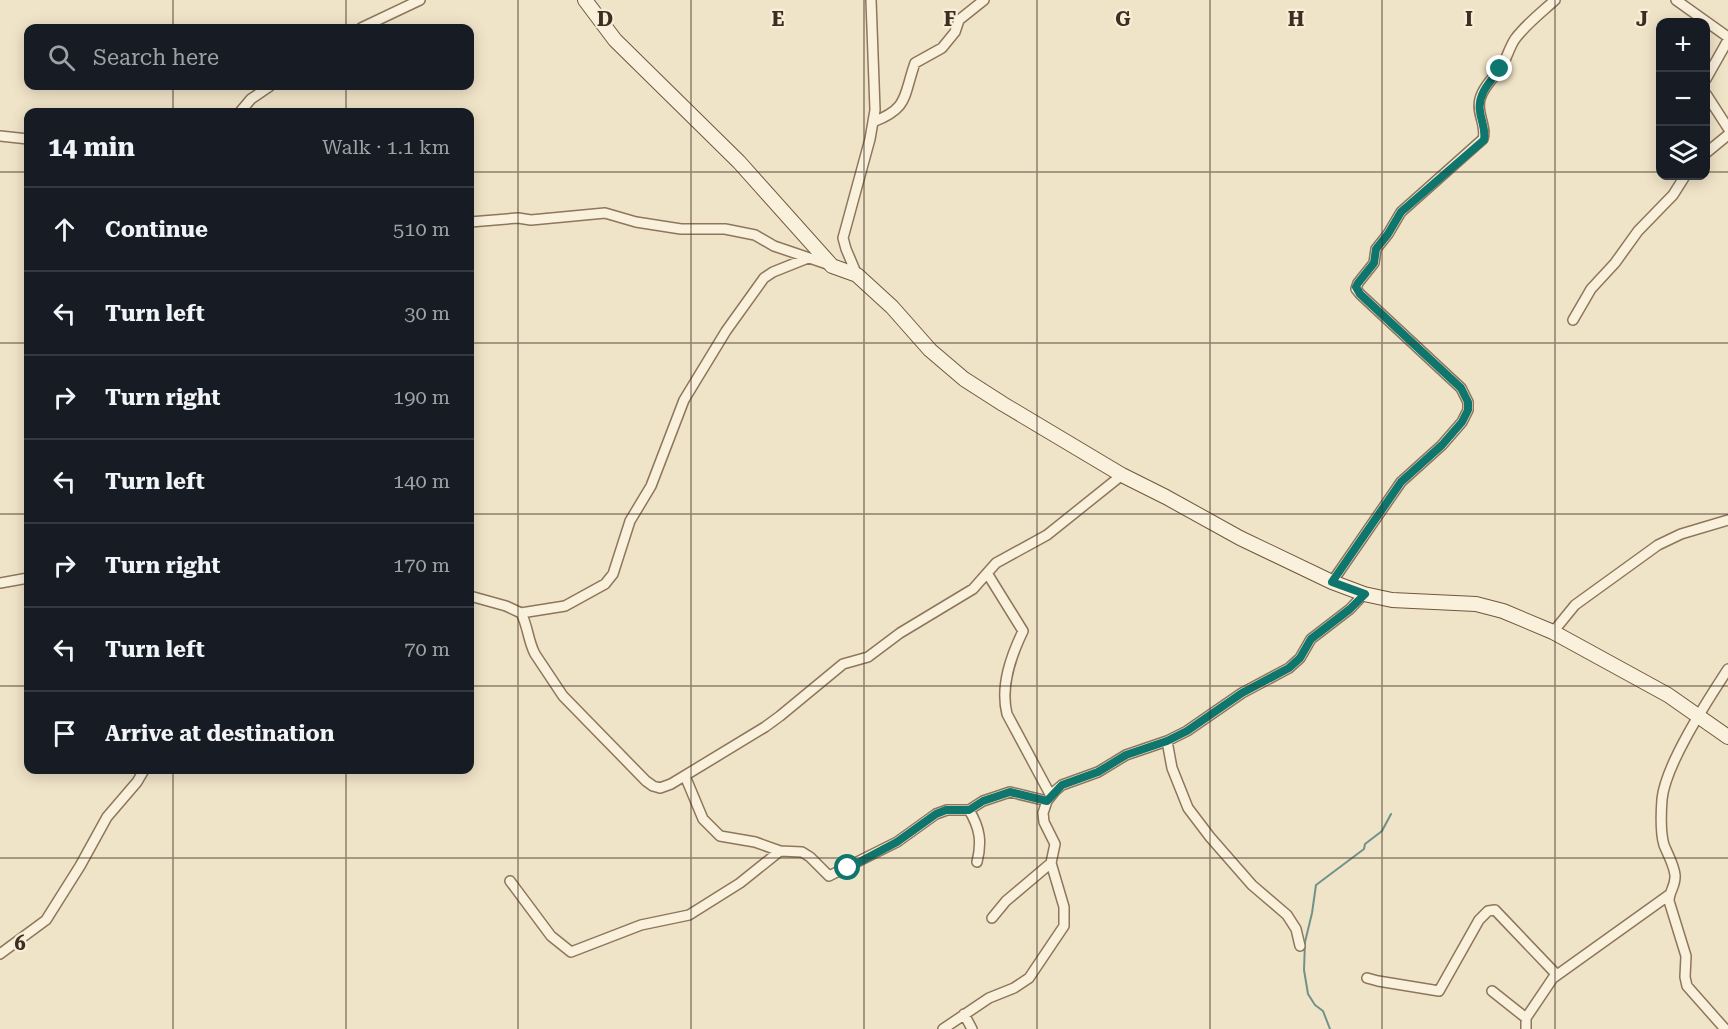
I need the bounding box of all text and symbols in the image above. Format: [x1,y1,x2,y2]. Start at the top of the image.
text: D [597,7,613,31]
text: E [772,7,785,31]
text: F [944,7,956,31]
text: G [1115,7,1131,31]
text: H [1288,7,1304,31]
text: I [1465,7,1473,31]
text: J [1636,7,1648,31]
map controls [1656,18,1710,180]
button: + [1656,18,1710,72]
search box [24,24,474,90]
icon: search [45,41,78,74]
text: Search here [93,45,219,70]
route end [1486,55,1512,81]
button: − [1656,72,1710,126]
button: layers [1656,126,1710,180]
text: 14 min [48,132,135,162]
text: Walk · 1.1 km [322,135,450,159]
icon: ahead [48,213,81,246]
text: Continue [105,217,208,242]
text: 510 m [393,217,450,241]
icon: left [48,297,81,330]
text: Turn left [105,301,205,326]
text: 30 m [404,301,450,325]
icon: right [48,381,81,414]
text: Turn right [105,385,220,410]
text: 190 m [393,385,450,409]
icon: left [48,465,81,498]
text: Turn left [105,469,205,494]
text: 140 m [393,469,450,493]
icon: right [48,549,81,582]
text: Turn right [105,553,220,578]
text: 170 m [393,553,450,577]
icon: left [48,633,81,666]
text: Turn left [105,637,205,662]
text: 70 m [404,637,450,661]
icon: arrive [48,717,81,750]
text: Arrive at destination [105,721,334,746]
route start [834,854,860,880]
text: 6 [14,931,26,955]

